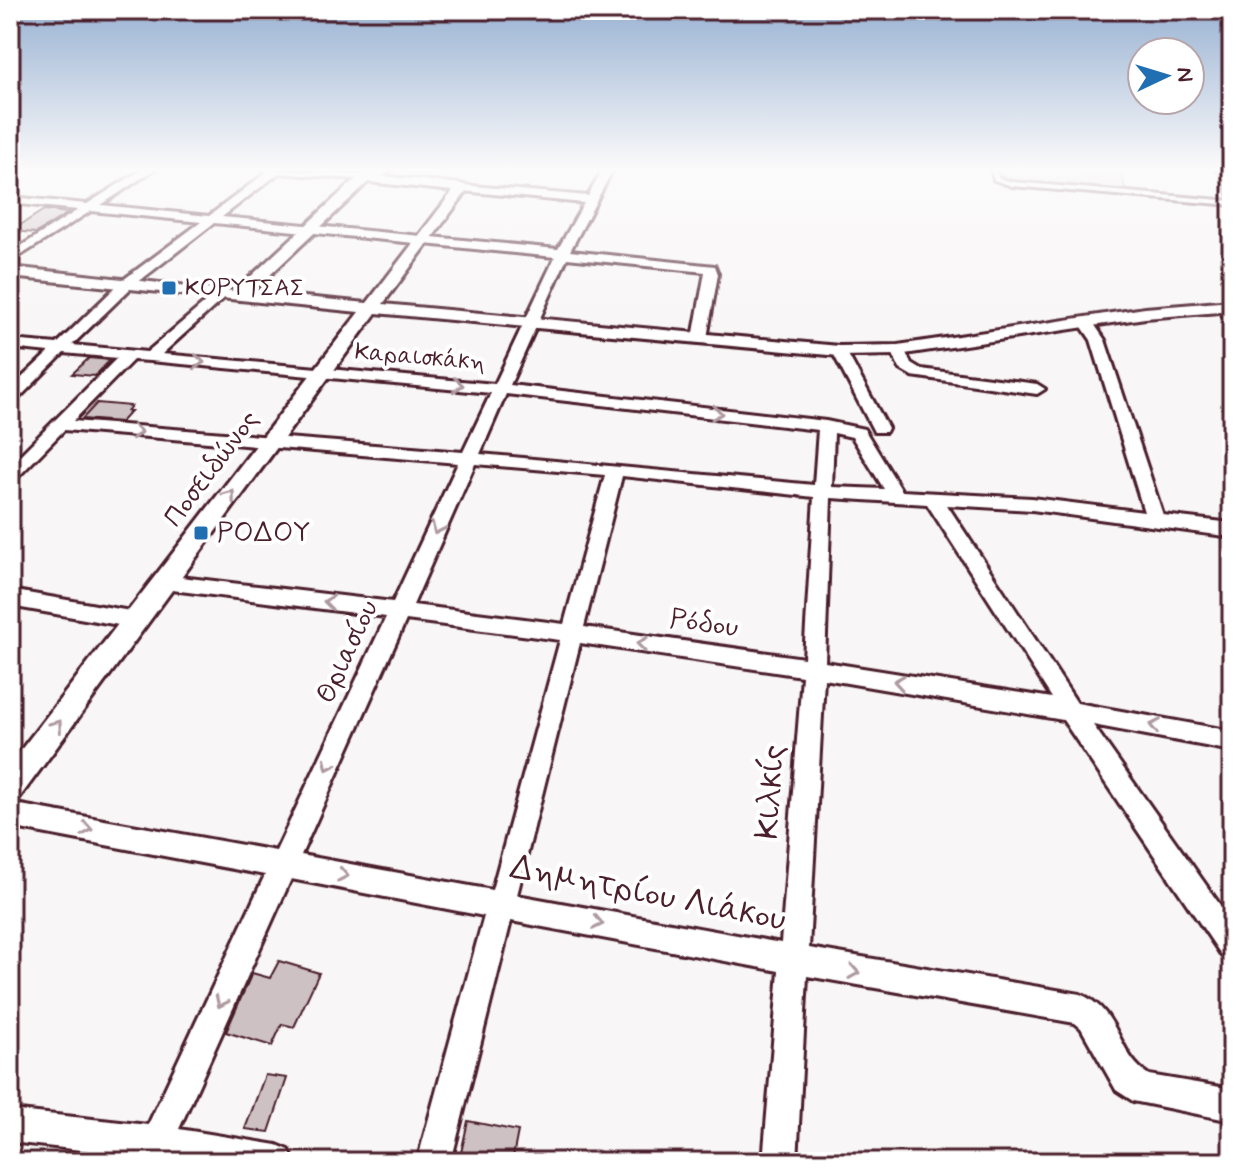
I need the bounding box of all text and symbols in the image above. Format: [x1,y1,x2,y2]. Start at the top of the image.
north arrow [1126,36,1206,116]
text: N [1169,66,1198,83]
place label: ΚΟΡΥΤΣΑΣ [185,273,304,304]
marker: ΚΟΡΥΤΣΑΣ [160,279,178,297]
street label: Καραισκάκη [353,337,487,379]
one-way arrow [193,353,206,370]
one-way arrow [452,377,465,394]
street label: Ποσειδώνος [156,403,268,535]
one-way arrow [711,404,724,421]
one-way arrow [131,423,144,440]
one-way arrow [221,489,235,504]
place label: ΡΟΔΟΥ [217,515,311,552]
one-way arrow [431,521,447,535]
marker: ΡΟΔΟΥ [192,524,210,542]
one-way arrow [322,593,335,610]
street label: Θριασίου [308,594,388,710]
street label: Ρόδου [667,601,741,647]
one-way arrow [635,636,649,653]
one-way arrow [893,674,906,691]
one-way arrow [47,719,62,734]
one-way arrow [1149,719,1162,736]
street label: Κιλκίς [745,743,797,841]
one-way arrow [323,757,339,772]
one-way arrow [80,820,94,837]
street label: Δημητρίου Λιάκου [506,845,790,943]
one-way arrow [336,865,349,882]
one-way arrow [591,914,605,931]
one-way arrow [847,962,860,979]
one-way arrow [215,994,231,1008]

